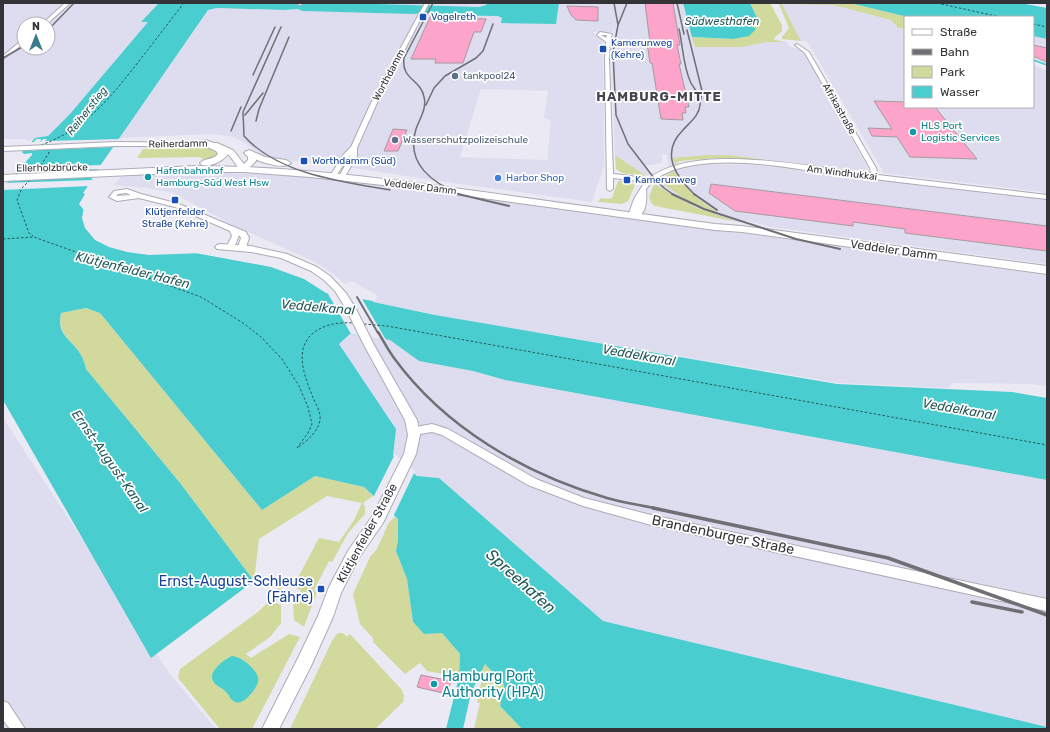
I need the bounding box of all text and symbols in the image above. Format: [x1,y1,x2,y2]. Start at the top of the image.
place label: Vogelreth [431,11,476,23]
marker: Vogelreth [418,12,428,22]
water label: Südwesthafen [685,15,760,28]
north arrow [16,16,56,56]
legend [904,16,1034,108]
text: N [32,20,40,33]
text: Straße [940,25,977,39]
place label: Kamerunweg (Kehre) [611,37,672,61]
marker: Kamerunweg (Kehre) [598,44,608,54]
text: Bahn [940,45,969,59]
street label: Worthdamm [370,47,408,103]
text: Park [940,65,966,79]
place label: tankpool24 [463,70,516,82]
marker: tankpool24 [450,71,460,81]
street label: Afrikastraße [820,81,859,137]
water label: Reiherstieg [64,84,110,138]
text: Wasser [940,85,980,99]
district label: HAMBURG-MITTE [596,89,722,104]
place label: HLS Port Logistic Services [921,120,1000,144]
marker: HLS Port Logistic Services [908,127,918,137]
place label: Wasserschutzpolizeischule [403,134,528,146]
marker: Wasserschutzpolizeischule [390,135,400,145]
street label: Reiherdamm [148,137,208,151]
place label: Worthdamm (Süd) [312,155,396,167]
marker: Worthdamm (Süd) [299,156,309,166]
street label: Ellerholzbrücke [16,161,88,175]
street label: Am Windhukkai [806,163,878,183]
place label: Hafenbahnhof Hamburg-Süd West Hsw [156,165,269,189]
marker: Hafenbahnhof Hamburg-Süd West Hsw [143,172,153,182]
place label: Harbor Shop [506,172,564,184]
marker: Harbor Shop [493,173,503,183]
place label: Kamerunweg [635,174,696,186]
marker: Kamerunweg [622,175,632,185]
street label: Veddeler Damm [383,177,457,197]
marker: Klütjenfelder Straße (Kehre) [170,195,180,205]
place label: Klütjenfelder Straße (Kehre) [142,206,208,230]
street label: Veddeler Damm [849,237,939,263]
water label: Klütjenfelder Hafen [74,249,192,291]
water label: Veddelkanal [280,296,356,318]
water label: Veddelkanal [601,341,678,369]
water label: Veddelkanal [921,395,998,423]
water label: Ernst-August-Kanal [68,407,152,516]
street label: Klütjenfelder Straße [334,481,400,585]
street label: Brandenburger Straße [650,512,796,558]
water label: Spreehafen [482,545,560,617]
place label: Ernst-August-Schleuse (Fähre) [159,573,313,606]
marker: Ernst-August-Schleuse (Fähre) [316,584,326,594]
place label: Hamburg Port Authority (HPA) [442,668,544,701]
marker: Hamburg Port Authority (HPA) [429,679,439,689]

